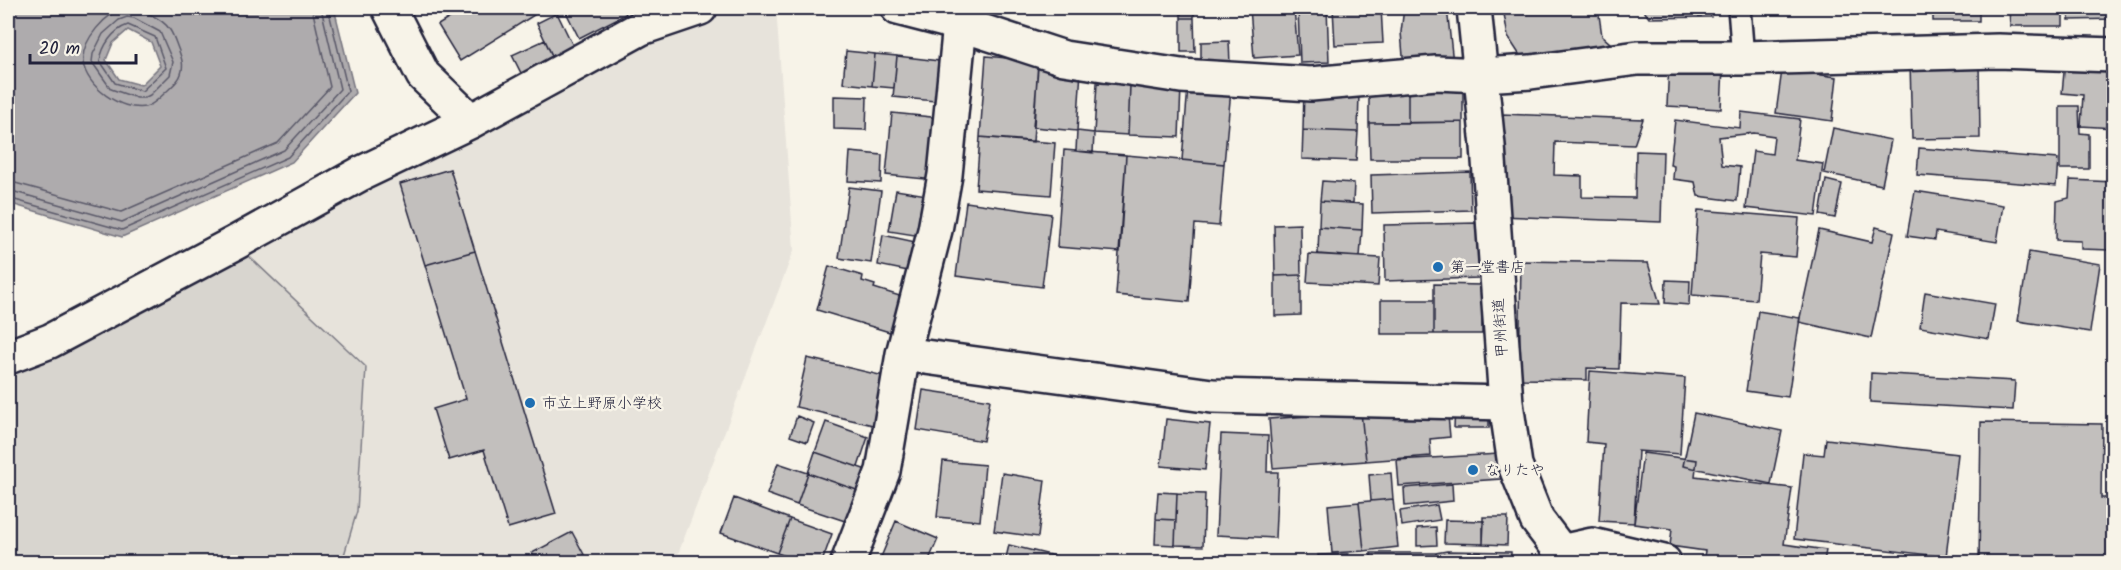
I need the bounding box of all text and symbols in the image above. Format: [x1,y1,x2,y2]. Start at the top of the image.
scale bar [30,27,136,65]
text: 20 m [39,35,80,64]
place label: 第一堂書店 [1450,256,1525,280]
marker: 第一堂書店 [1431,260,1445,274]
street label: 甲州街道 [1487,297,1515,359]
place label: 市立上野原小学校 [542,392,662,416]
marker: 市立上野原小学校 [523,396,537,410]
place label: なりたや [1485,459,1545,483]
marker: なりたや [1466,463,1480,477]

